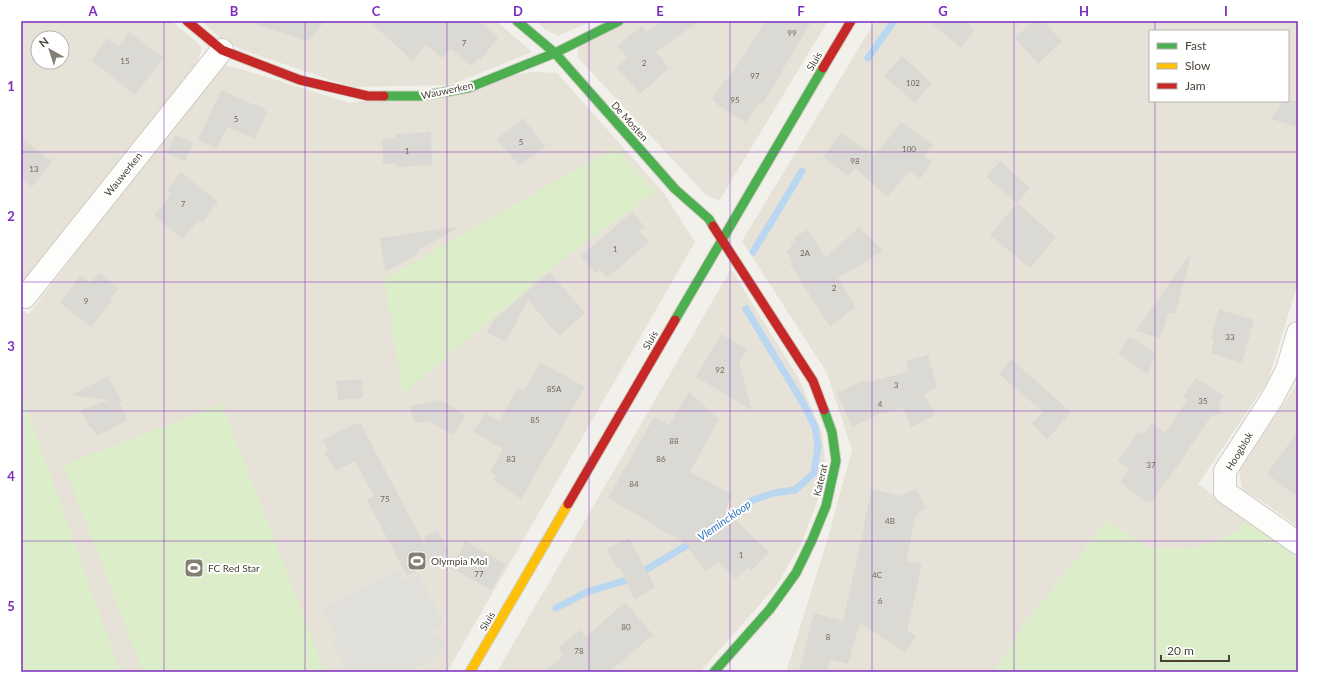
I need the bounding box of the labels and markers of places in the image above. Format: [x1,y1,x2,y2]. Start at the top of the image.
sports icon: Olympia Mol [406,550,428,572]
place label: Olympia Mol [431,555,487,567]
sports icon: FC Red Star [183,557,205,579]
place label: FC Red Star [208,562,260,574]

